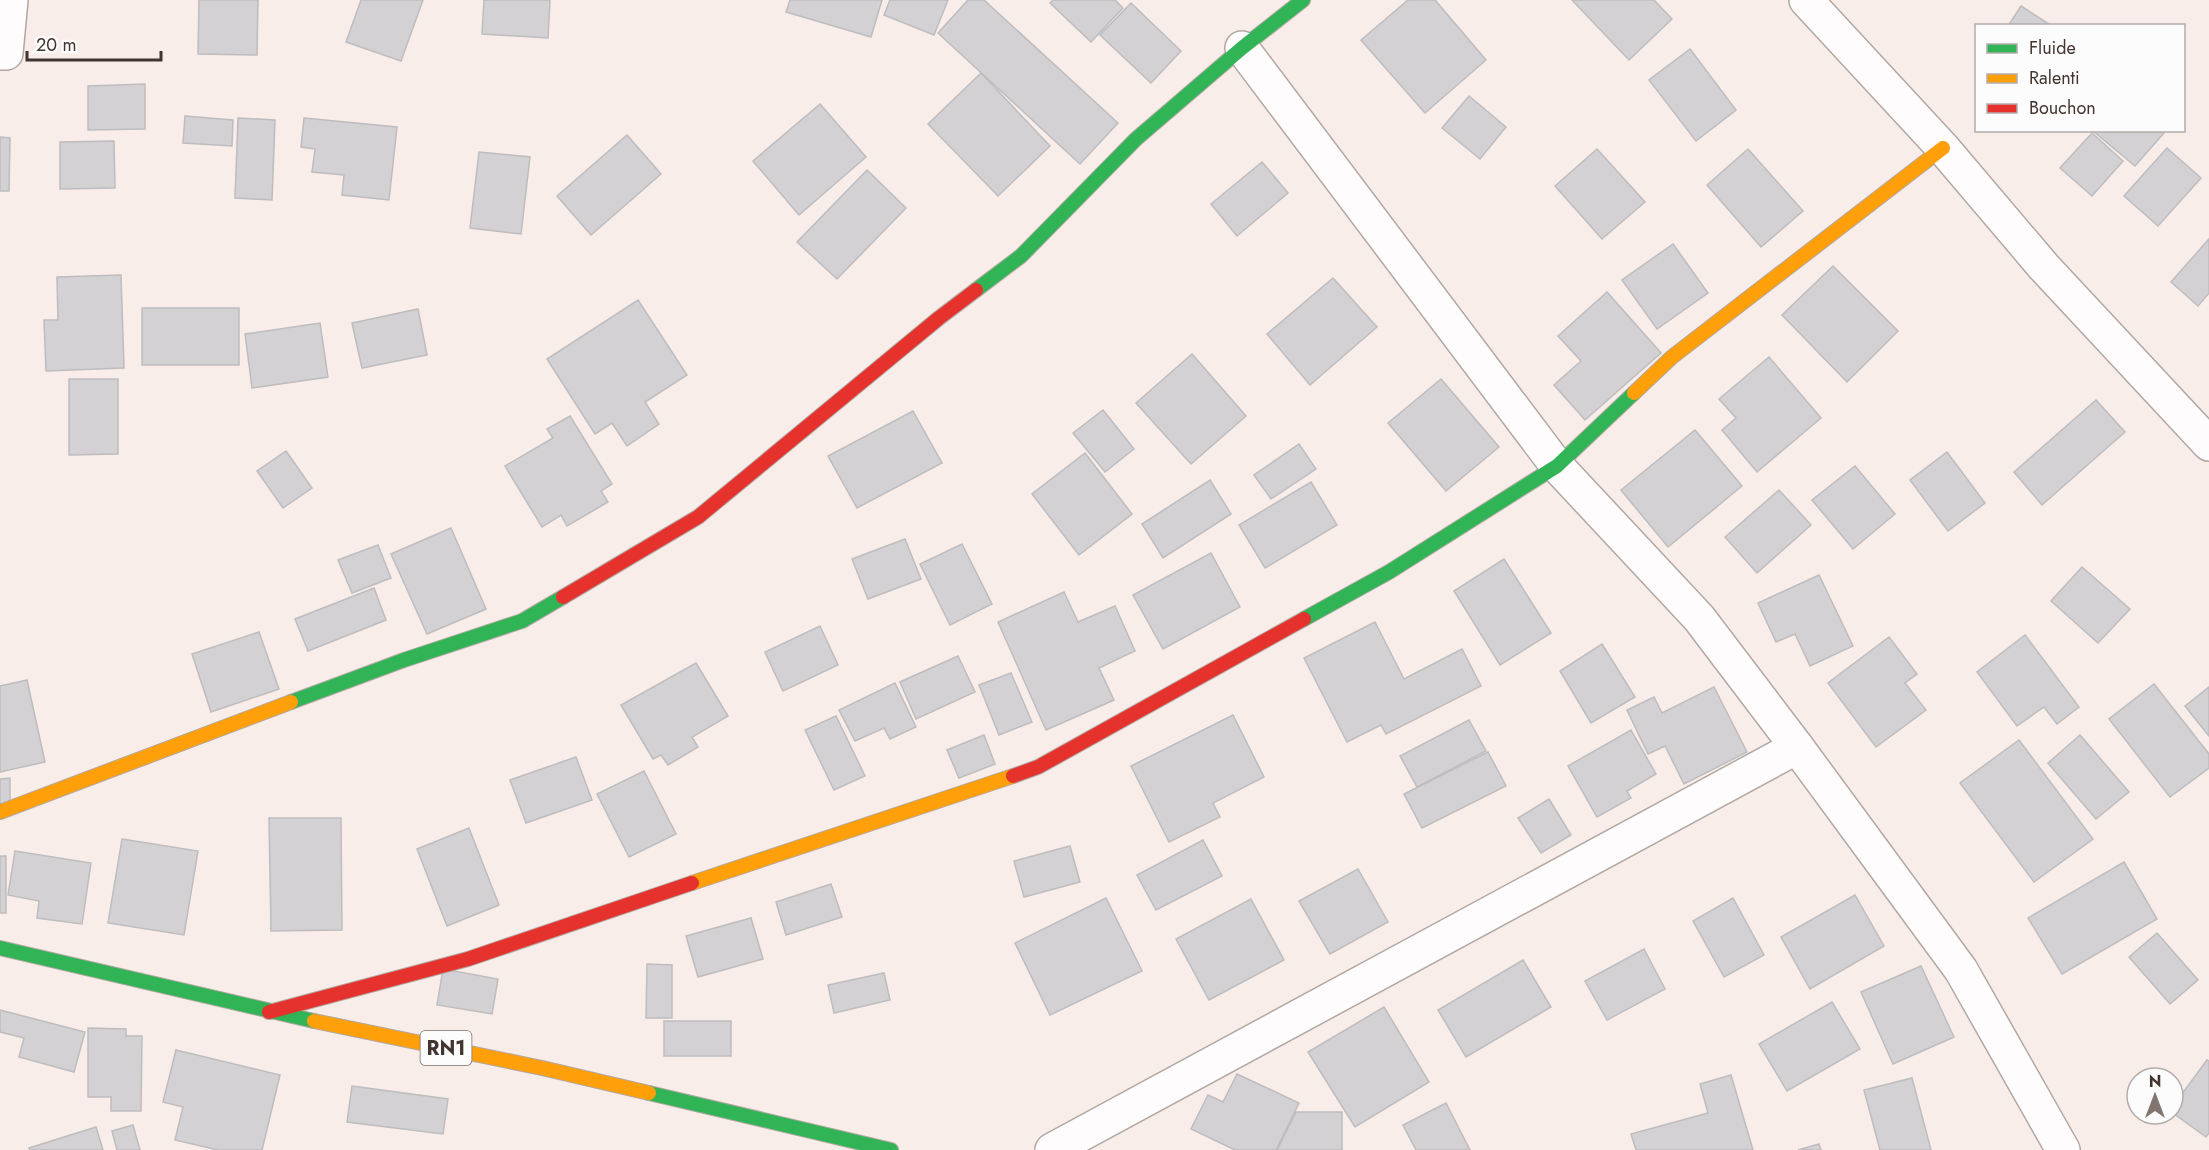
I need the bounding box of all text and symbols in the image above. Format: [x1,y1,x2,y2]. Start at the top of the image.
scale bar [27,24,160,62]
legend [1975,24,2185,132]
text: 20 m [36,32,76,58]
text: Fluide [2029,35,2076,61]
text: Ralenti [2029,65,2080,91]
text: Bouchon [2029,95,2096,121]
road number: RN1 [420,1031,472,1065]
north arrow [2125,1066,2185,1126]
text: N [2149,1070,2161,1093]

